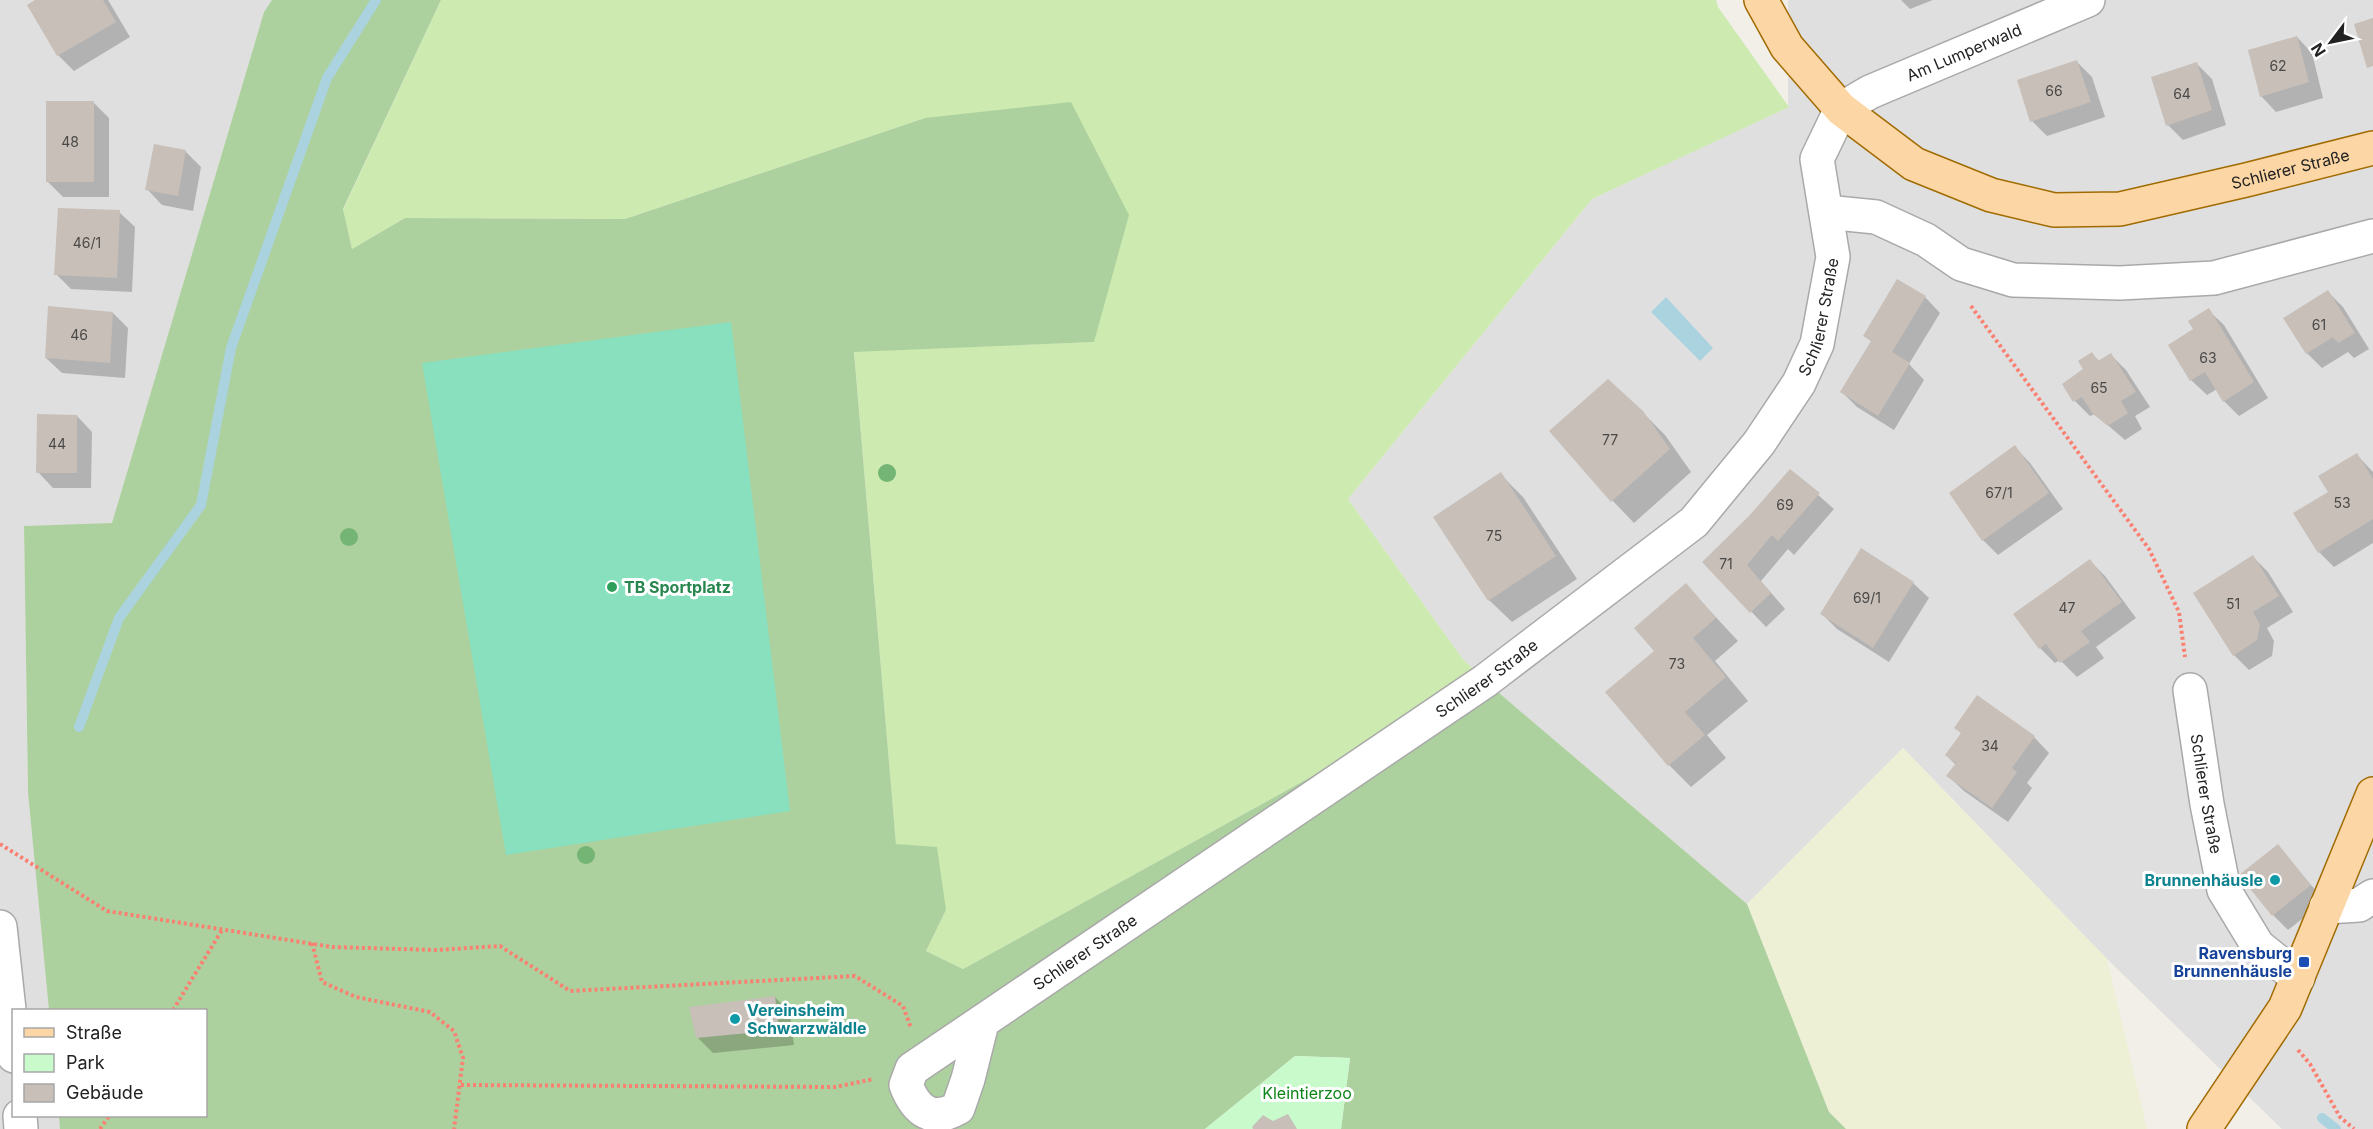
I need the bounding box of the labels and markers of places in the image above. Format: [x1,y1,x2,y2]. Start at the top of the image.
place label: TB Sportplatz [624,577,731,597]
marker: TB Sportplatz [605,580,619,594]
place label: Brunnenhäusle [2144,870,2263,890]
marker: Brunnenhäusle [2268,873,2282,887]
place label: Ravensburg Brunnenhäusle [2173,943,2292,981]
marker: Ravensburg Brunnenhäusle [2297,955,2311,969]
place label: Vereinsheim Schwarzwäldle [747,1000,867,1038]
marker: Vereinsheim Schwarzwäldle [728,1012,742,1026]

